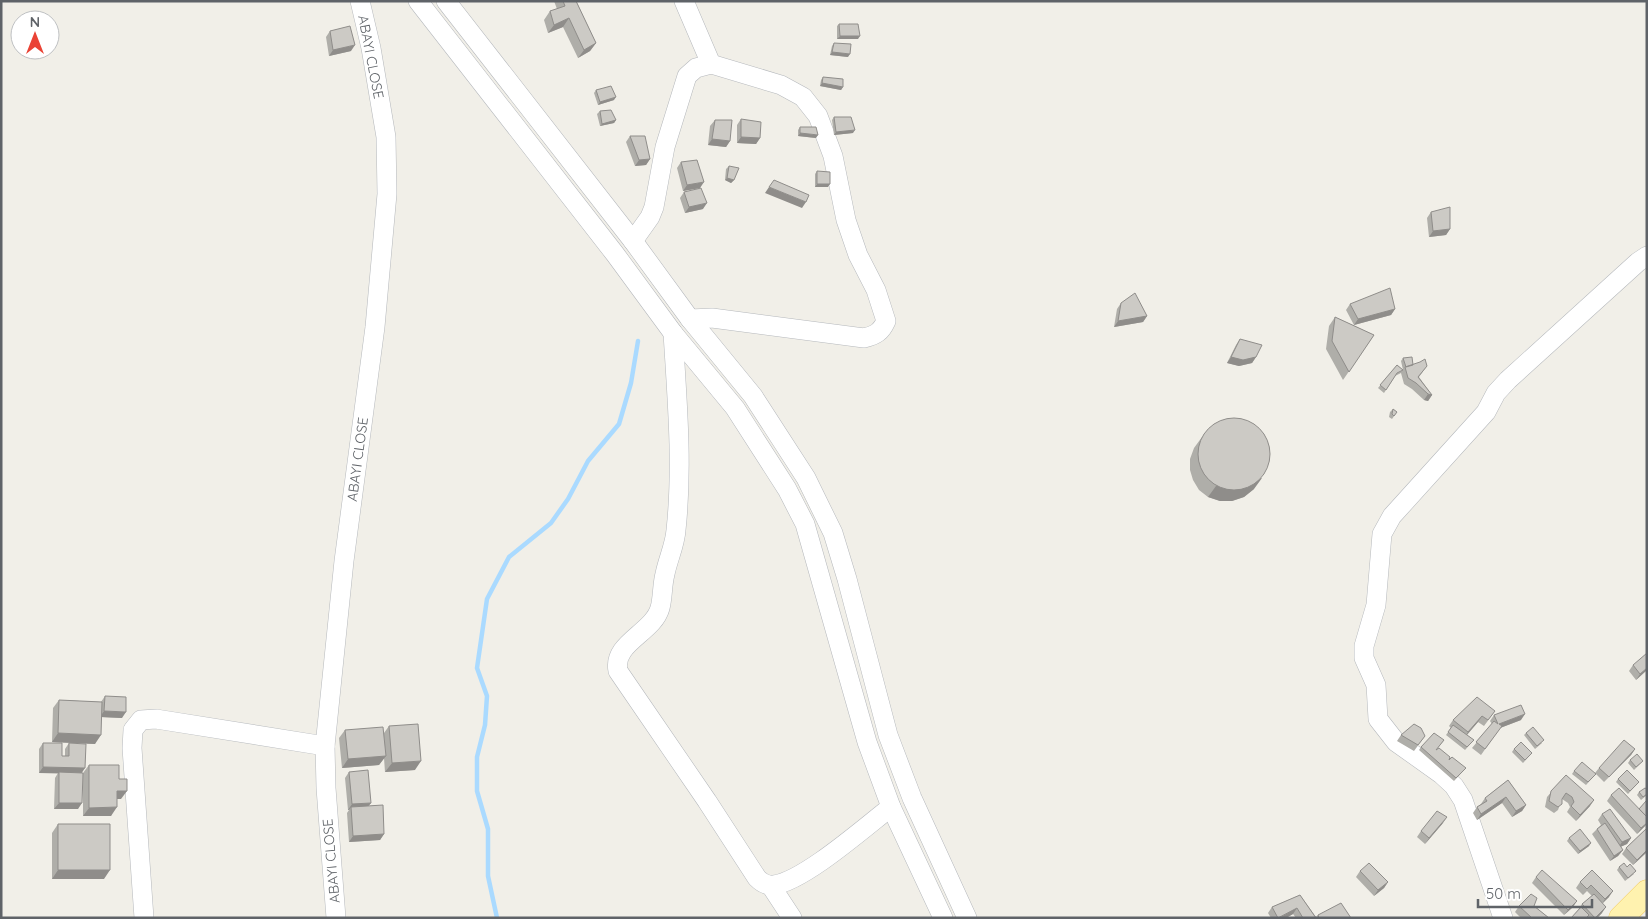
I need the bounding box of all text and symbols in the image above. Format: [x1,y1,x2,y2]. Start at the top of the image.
north arrow [10,10,60,60]
text: N [30,13,40,31]
street label: ABAYI CLOSE [354,14,388,100]
street label: ABAYI CLOSE [343,416,372,502]
street label: ABAYI CLOSE [318,818,344,904]
scale bar [1478,876,1592,908]
text: 50 m [1486,884,1521,903]

